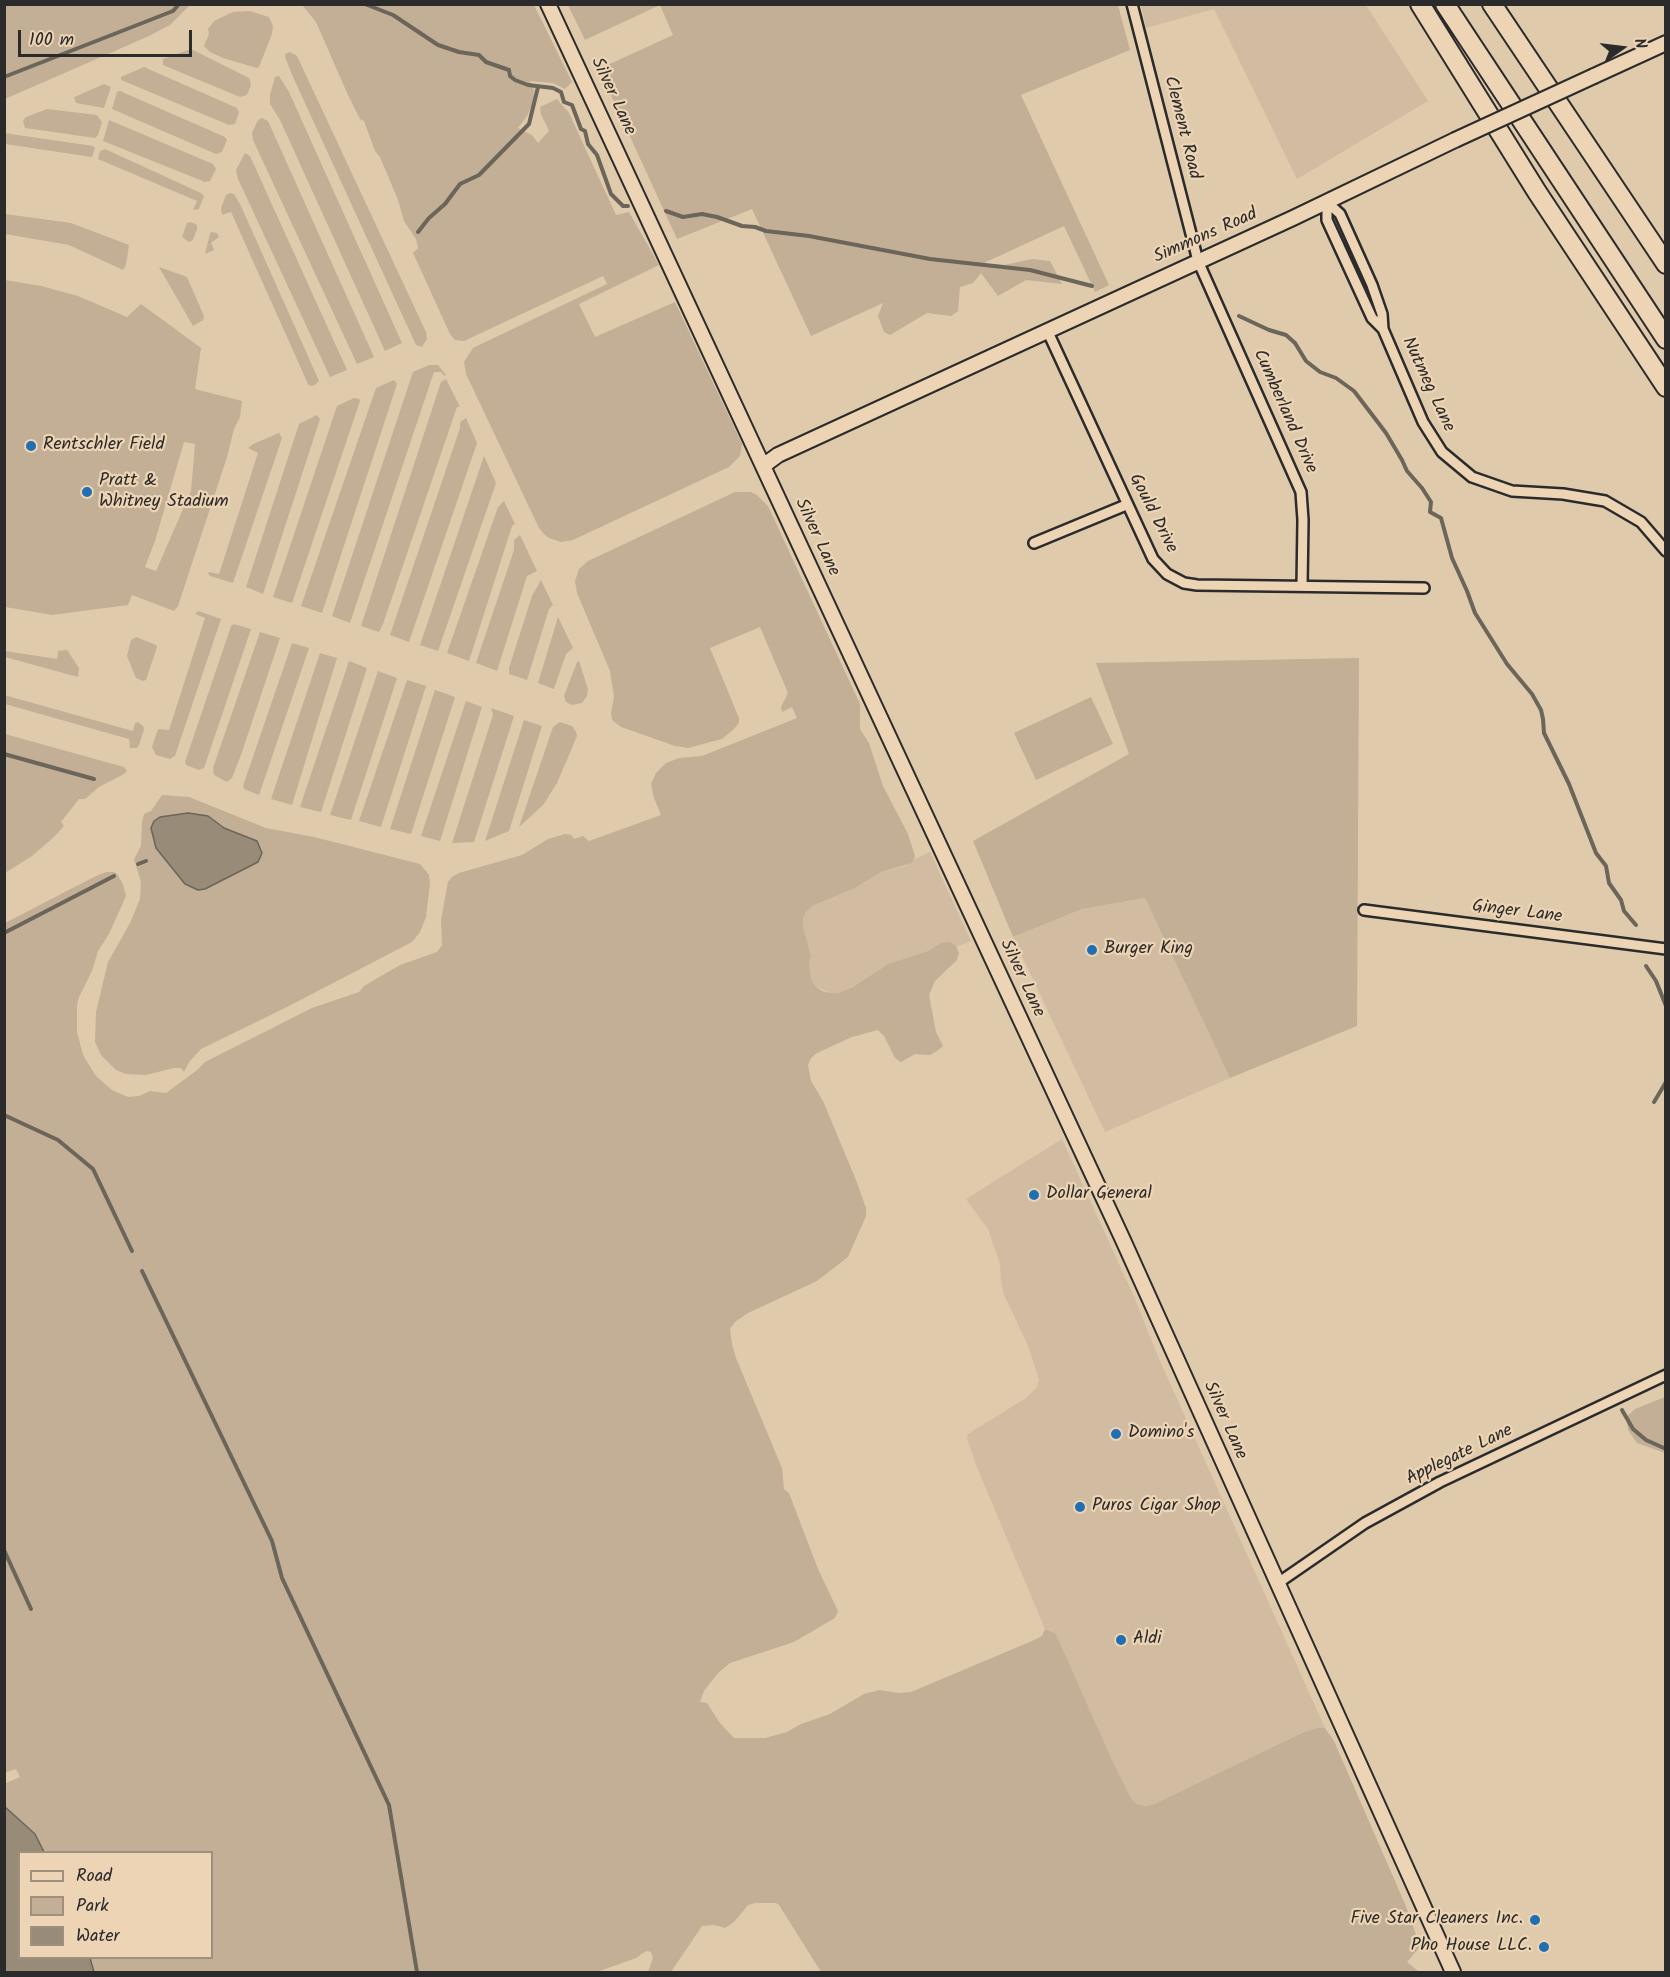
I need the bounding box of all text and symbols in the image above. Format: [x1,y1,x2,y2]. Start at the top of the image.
scale bar [21,18,195,56]
north arrow [1592,18,1652,78]
text: 100 m [29,26,74,55]
text: N [1627,36,1653,51]
street label: Silver Lane [585,55,639,139]
street label: Clement Road [1158,74,1204,182]
street label: Simmons Road [1151,205,1261,269]
street label: Nutmeg Lane [1396,334,1458,436]
street label: Cumberland Drive [1247,347,1321,477]
place label: Rentschler Field [43,435,164,457]
marker: Rentschler Field [24,439,38,453]
place label: Pratt & Whitney Stadium [99,471,229,514]
street label: Gould Drive [1123,471,1181,557]
marker: Pratt & Whitney Stadium [80,485,94,499]
street label: Silver Lane [789,496,843,580]
street label: Ginger Lane [1471,897,1563,929]
street label: Silver Lane [994,937,1048,1021]
place label: Burger King [1104,939,1193,961]
marker: Burger King [1085,943,1099,957]
place label: Dollar General [1046,1184,1152,1206]
marker: Dollar General [1027,1188,1041,1202]
street label: Silver Lane [1197,1379,1251,1463]
street label: Applegate Lane [1403,1421,1517,1491]
place label: Domino's [1128,1423,1194,1445]
marker: Domino's [1109,1427,1123,1441]
place label: Puros Cigar Shop [1092,1496,1221,1518]
marker: Puros Cigar Shop [1073,1500,1087,1514]
place label: Aldi [1133,1629,1162,1651]
marker: Aldi [1114,1633,1128,1647]
legend [18,1851,213,1959]
text: Road [76,1862,112,1891]
text: Park [76,1892,109,1921]
place label: Five Star Cleaners Inc. [1351,1909,1523,1931]
marker: Five Star Cleaners Inc. [1528,1913,1542,1927]
text: Water [76,1922,120,1951]
place label: Pho House LLC. [1411,1936,1532,1958]
marker: Pho House LLC. [1537,1940,1551,1954]

